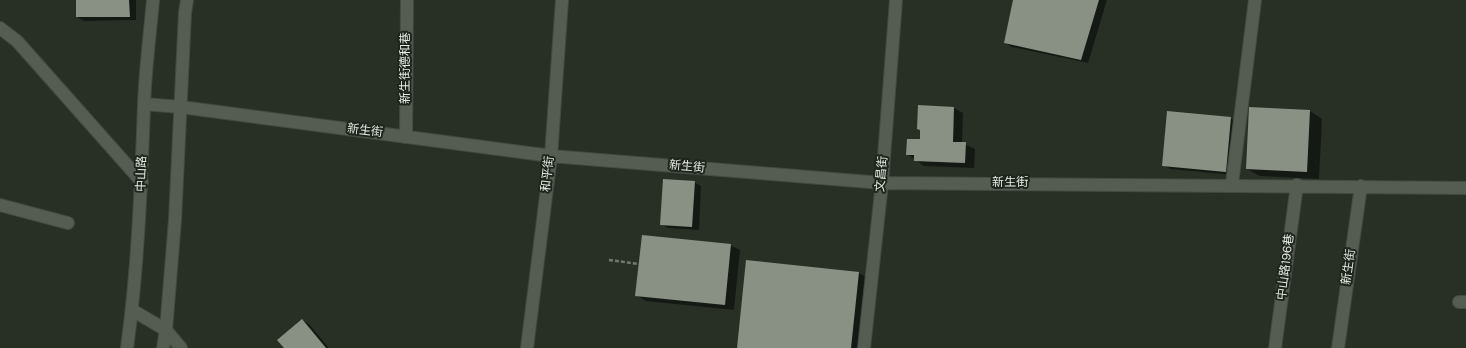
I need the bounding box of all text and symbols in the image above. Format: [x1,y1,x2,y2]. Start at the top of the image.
street label: 新生街德和巷 [399,32,413,104]
street label: 新生街 [346,122,384,140]
street label: 和平街 [539,155,557,193]
street label: 文昌街 [873,155,891,193]
street label: 中山路 [134,156,150,192]
street label: 新生街 [668,158,706,176]
street label: 新生街 [992,176,1028,190]
street label: 中山路196巷 [1275,233,1297,301]
street label: 新生街 [1339,248,1359,286]

